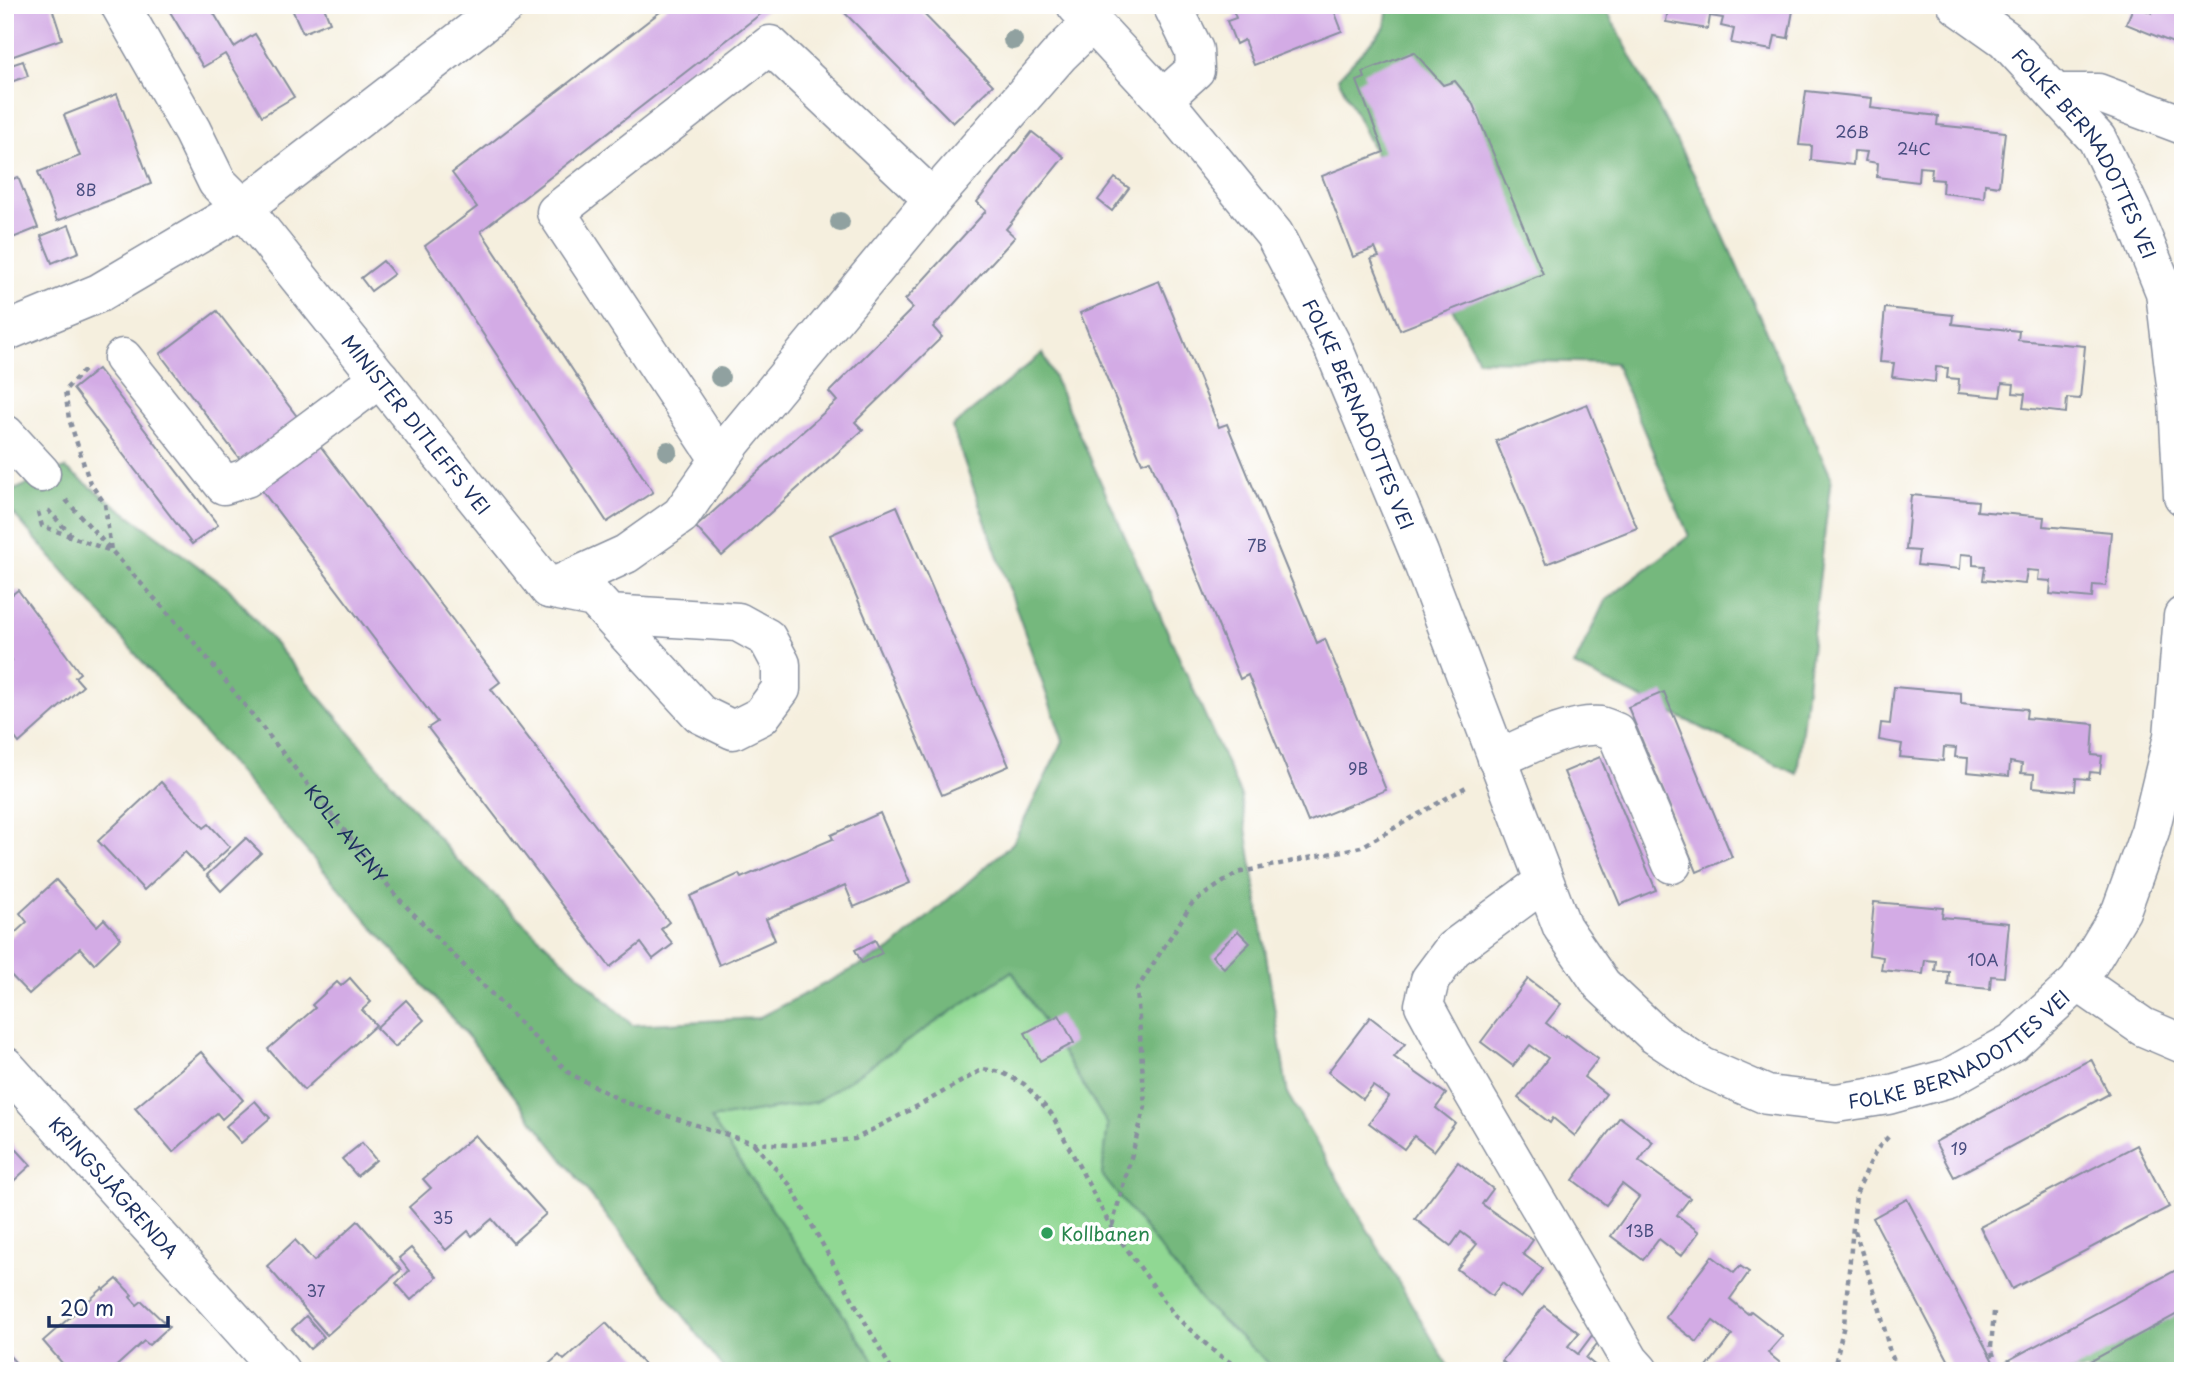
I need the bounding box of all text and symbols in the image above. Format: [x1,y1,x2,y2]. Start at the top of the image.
street label: FOLKE BERNADOTTES VEI [2006,42,2164,262]
house number: 26B [1835,119,1869,143]
house number: 24C [1897,136,1931,160]
house number: 8B [76,177,96,201]
street label: FOLKE BERNADOTTES VEI [1296,294,1422,533]
street label: MINISTER DITLEFFS VEI [336,328,498,520]
house number: 7B [1247,533,1267,557]
house number: 9B [1348,756,1368,780]
street label: KOLL AVENY [299,778,395,889]
house number: 10A [1968,947,1998,971]
street label: FOLKE BERNADOTTES VEI [1846,983,2075,1115]
street label: KRINGSJÅGRENDA [43,1110,186,1264]
house number: 19 [1951,1136,1967,1160]
house number: 35 [433,1205,453,1229]
house number: 13B [1626,1218,1654,1242]
place label: Kollbanen [1061,1219,1150,1247]
marker: Kollbanen [1039,1225,1055,1241]
house number: 37 [307,1278,326,1302]
scale bar [49,1285,168,1329]
text: 20 m [60,1291,114,1323]

